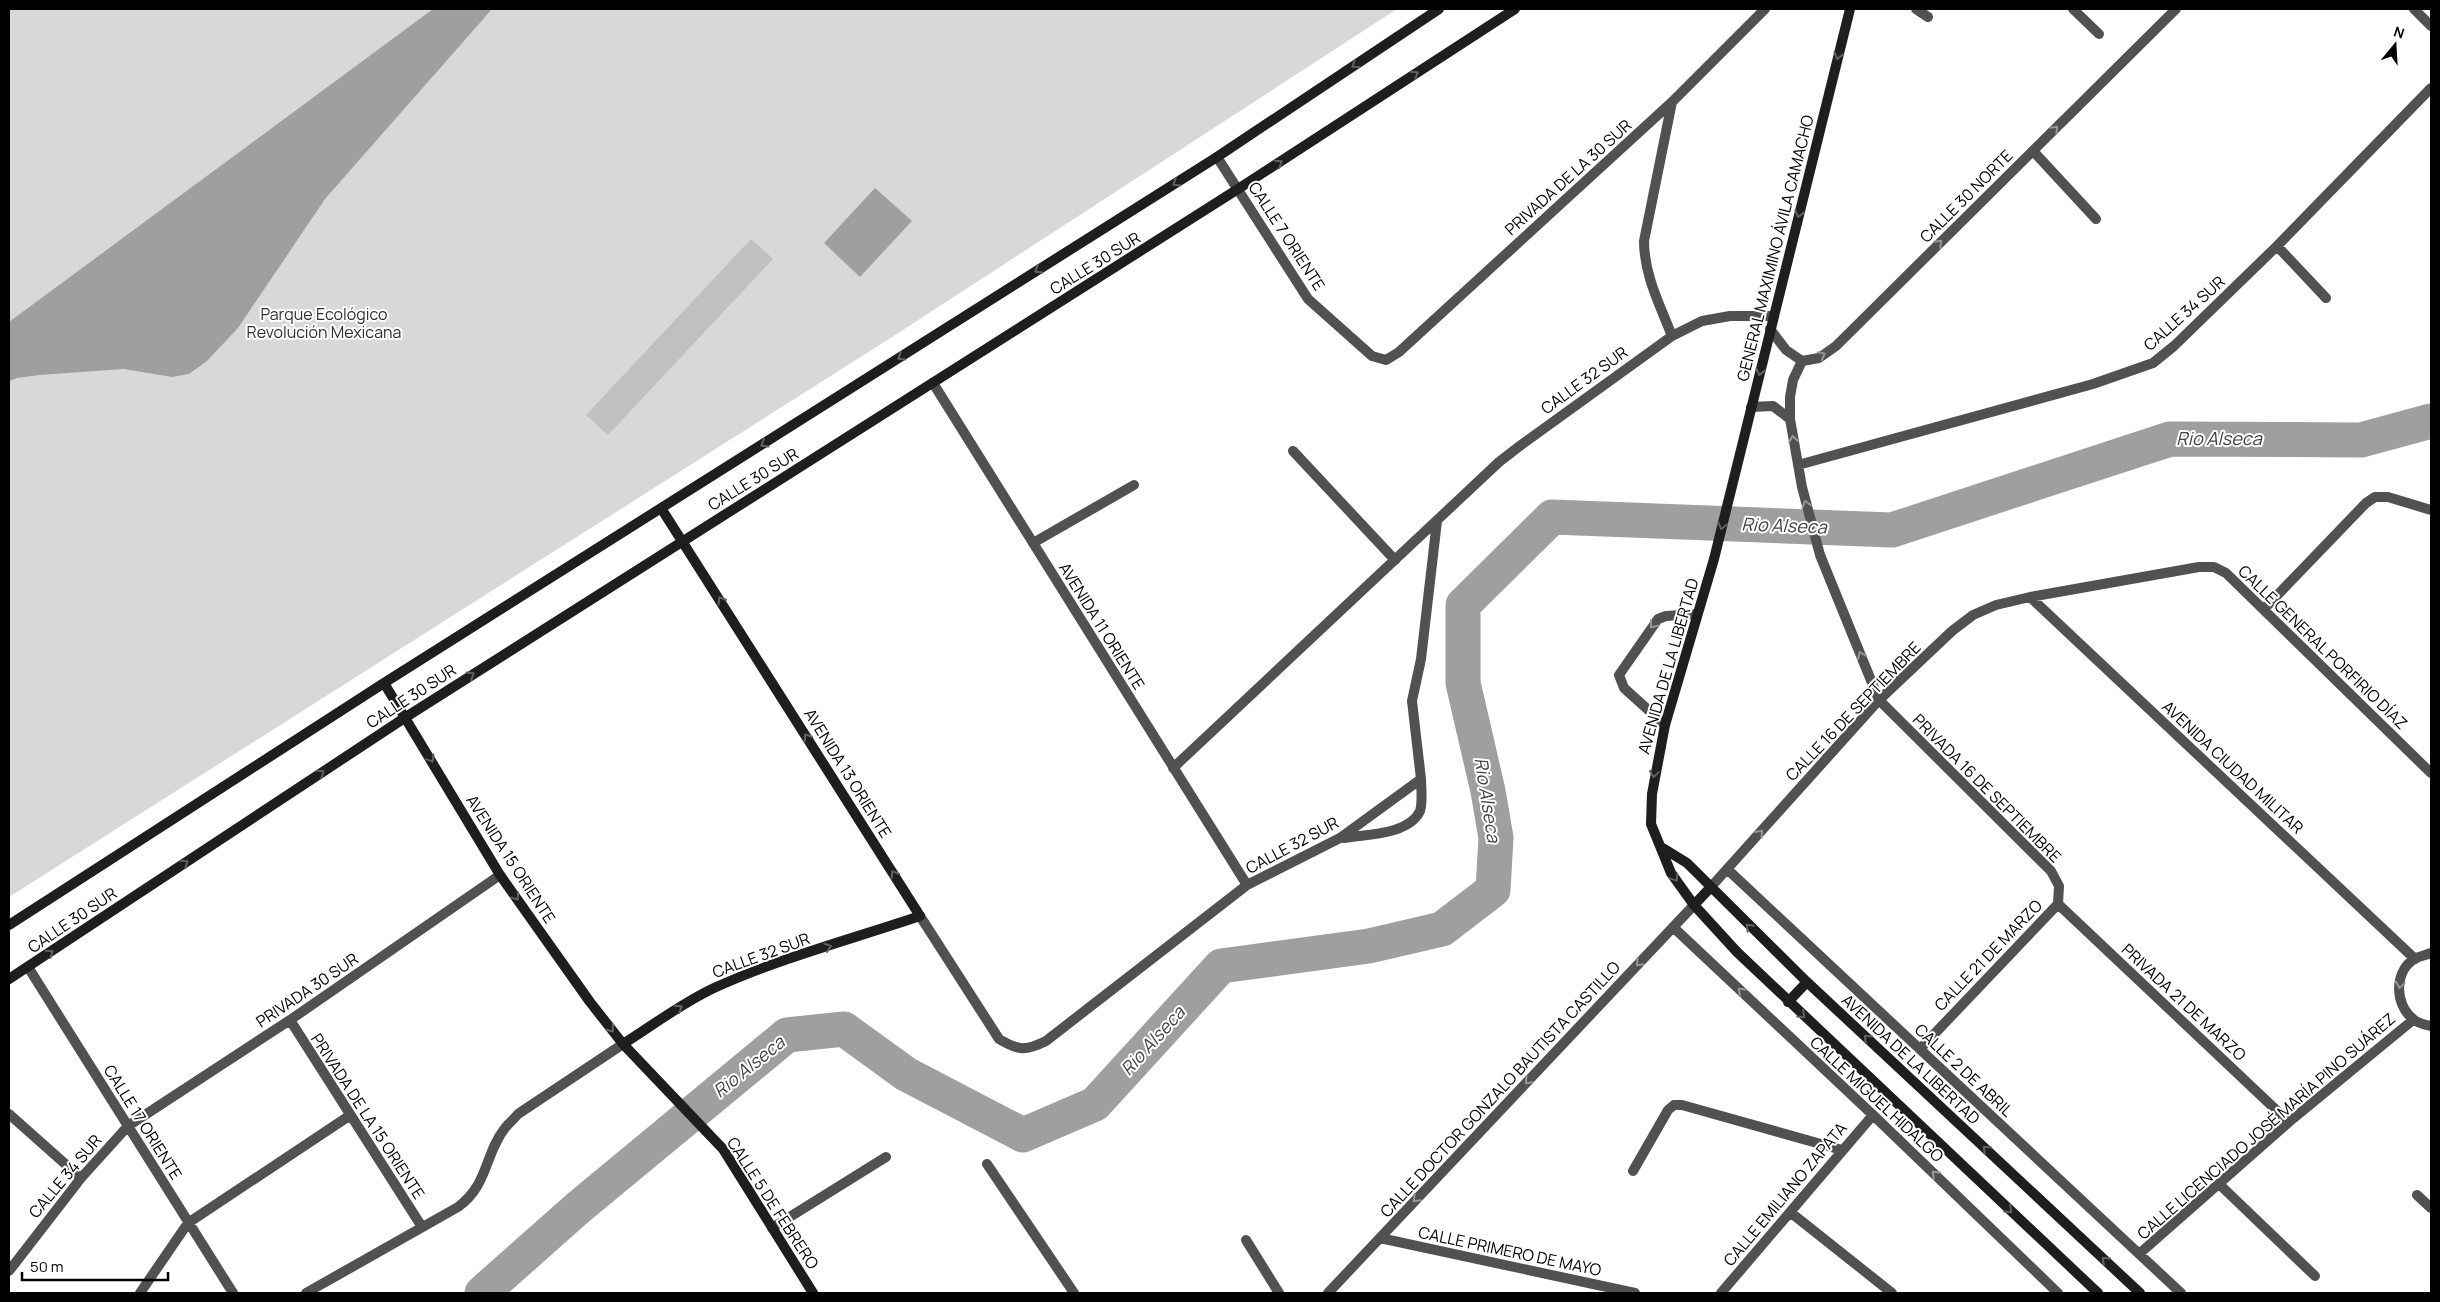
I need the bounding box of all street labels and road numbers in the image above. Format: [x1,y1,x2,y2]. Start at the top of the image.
street label: GENERAL MAXIMINO ÁVILA CAMACHO [1731,112,1819,383]
street label: PRIVADA DE LA 30 SUR [1500,114,1636,240]
street label: CALLE 30 NORTE [1915,145,2017,247]
street label: CALLE 7 ORIENTE [1244,177,1330,295]
street label: CALLE 30 SUR [1046,226,1144,300]
street label: CALLE 34 SUR [2139,271,2229,355]
street label: CALLE 32 SUR [1536,341,1632,419]
street label: CALLE 30 SUR [704,442,802,516]
street label: AVENIDA 11 ORIENTE [1054,558,1150,694]
street label: CALLE GENERAL PORFIRIO DÍAZ [2234,560,2413,734]
street label: AVENIDA DE LA LIBERTAD [1632,575,1704,756]
street label: CALLE 16 DE SEPTIEMBRE [1781,637,1925,785]
street label: CALLE 30 SUR [362,659,460,733]
street label: AVENIDA CIUDAD MILITAR [2158,696,2308,838]
street label: AVENIDA 13 ORIENTE [799,704,897,842]
street label: PRIVADA 16 DE SEPTIEMBRE [1908,709,2066,867]
street label: AVENIDA 15 ORIENTE [461,791,561,927]
street label: CALLE 32 SUR [1242,811,1342,879]
street label: CALLE 30 SUR [23,882,121,958]
street label: CALLE 21 DE MARZO [1929,894,2047,1015]
street label: CALLE 32 SUR [709,927,813,983]
street label: PRIVADA 21 DE MARZO [2117,939,2251,1066]
street label: PRIVADA 30 SUR [252,948,362,1032]
street label: CALLE DOCTOR GONZALO BAUTISTA CASTILLO [1375,956,1625,1222]
street label: AVENIDA DE LA LIBERTAD [1837,989,1985,1129]
street label: CALLE LICENCIADO JOSÉ MARÍA PINO SUÁREZ [2132,1008,2400,1244]
street label: CALLE 2 DE ABRIL [1910,1019,2018,1121]
street label: PRIVADA DE LA 15 ORIENTE [306,1029,430,1203]
street label: CALLE MIGUEL HIDALGO [1805,1031,1949,1167]
street label: CALLE 17 ORIENTE [99,1060,187,1184]
street label: CALLE EMILIANO ZAPATA [1718,1117,1852,1271]
street label: CALLE 34 SUR [24,1130,106,1222]
street label: CALLE 5 DE FEBRERO [722,1133,824,1274]
street label: CALLE PRIMERO DE MAYO [1417,1221,1604,1281]

